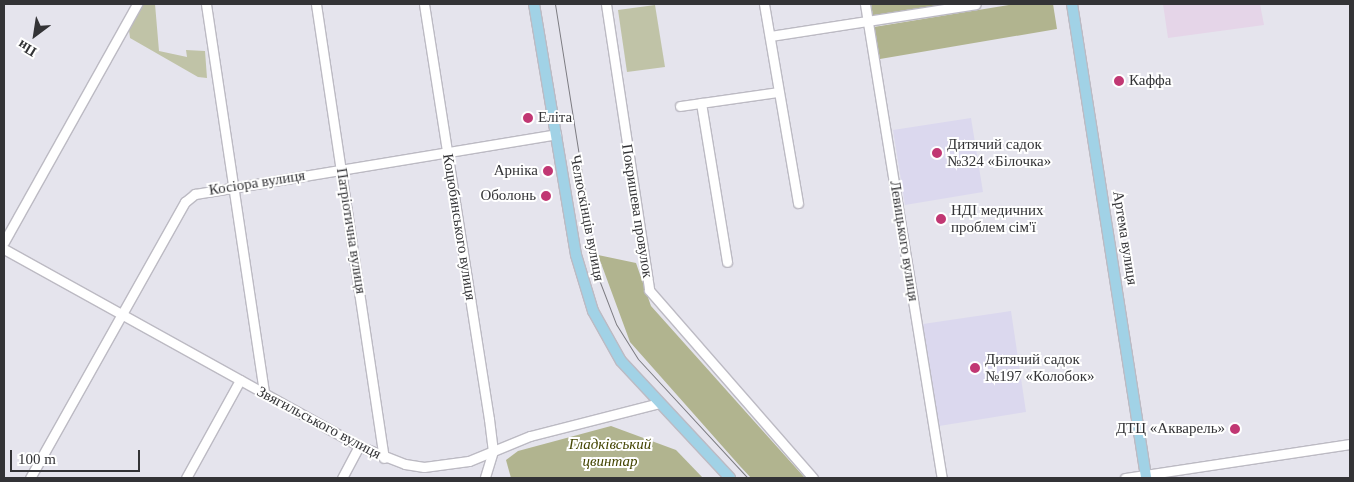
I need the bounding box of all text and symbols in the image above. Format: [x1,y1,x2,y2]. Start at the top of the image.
north arrow [10,10,60,60]
text: Пн [15,37,39,60]
place label: Каффа [1129,72,1171,90]
marker: Каффа [1113,75,1125,87]
place label: Еліта [538,109,572,127]
marker: Еліта [522,112,534,124]
place label: Дитячий садок №324 «Білочка» [947,135,1051,170]
street label: Покришева провулок [618,143,656,279]
marker: Дитячий садок №324 «Білочка» [931,147,943,159]
street label: Коцюбинського вулиця [439,152,479,302]
street label: Челюскінців вулиця [566,153,608,283]
place label: Арніка [494,162,538,180]
marker: Арніка [542,165,554,177]
street label: Косіора вулиця [208,167,306,199]
street label: Патріотична вулиця [332,167,370,295]
street label: Левицького вулиця [886,180,922,302]
place label: Оболонь [480,187,536,205]
marker: Оболонь [540,190,552,202]
street label: Артема вулиця [1109,190,1141,286]
place label: НДІ медичних проблем сім'ї [951,201,1044,236]
marker: НДІ медичних проблем сім'ї [935,213,947,225]
place label: Дитячий садок №197 «Колобок» [985,350,1095,385]
marker: Дитячий садок №197 «Колобок» [969,362,981,374]
street label: Звягильського вулиця [254,383,384,463]
place label: ДТЦ «Акварель» [1116,420,1225,438]
marker: ДТЦ «Акварель» [1229,423,1241,435]
park label: Гладківський цвинтар [569,435,651,470]
scale bar [12,440,142,472]
text: 100 m [18,451,56,467]

